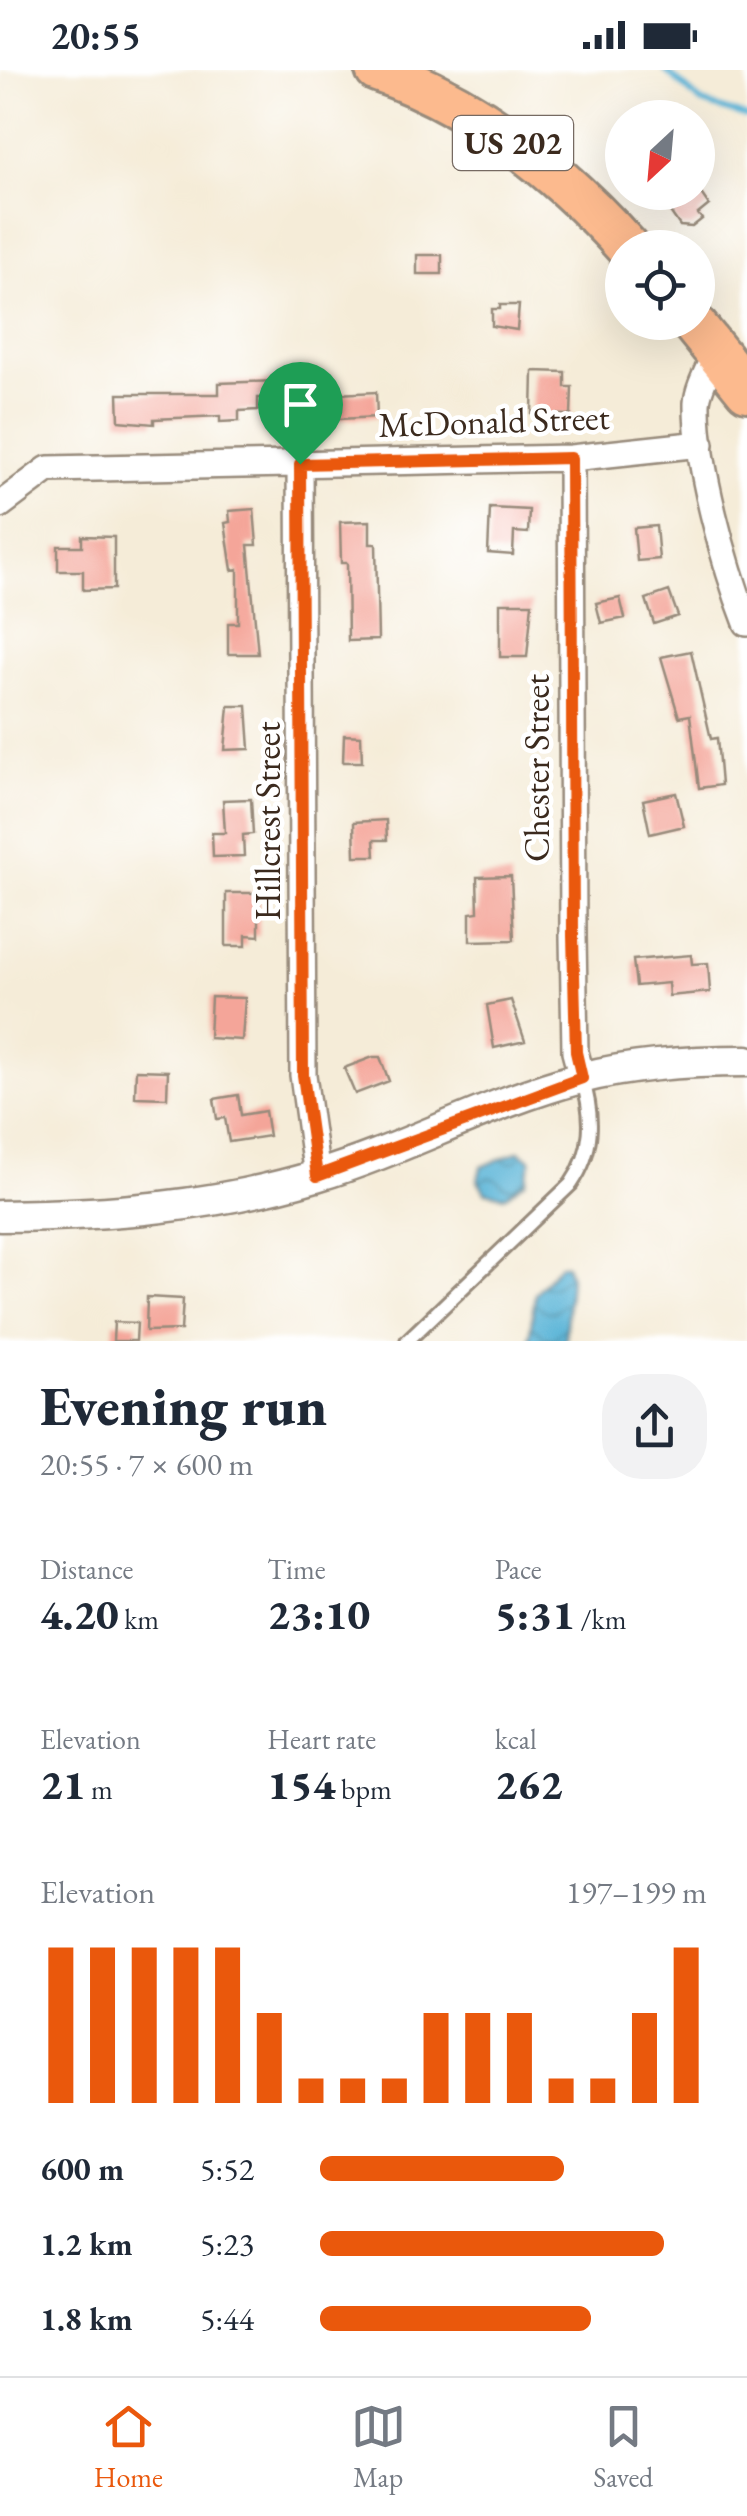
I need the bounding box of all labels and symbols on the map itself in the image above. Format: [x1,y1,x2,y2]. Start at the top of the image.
north arrow [605,100,715,210]
road number: US 202 [453,116,573,170]
pin [258,362,343,465]
street label: McDonald Street [378,394,610,447]
street label: Chester Street [514,674,559,862]
street label: Hillcrest Street [245,722,290,920]

